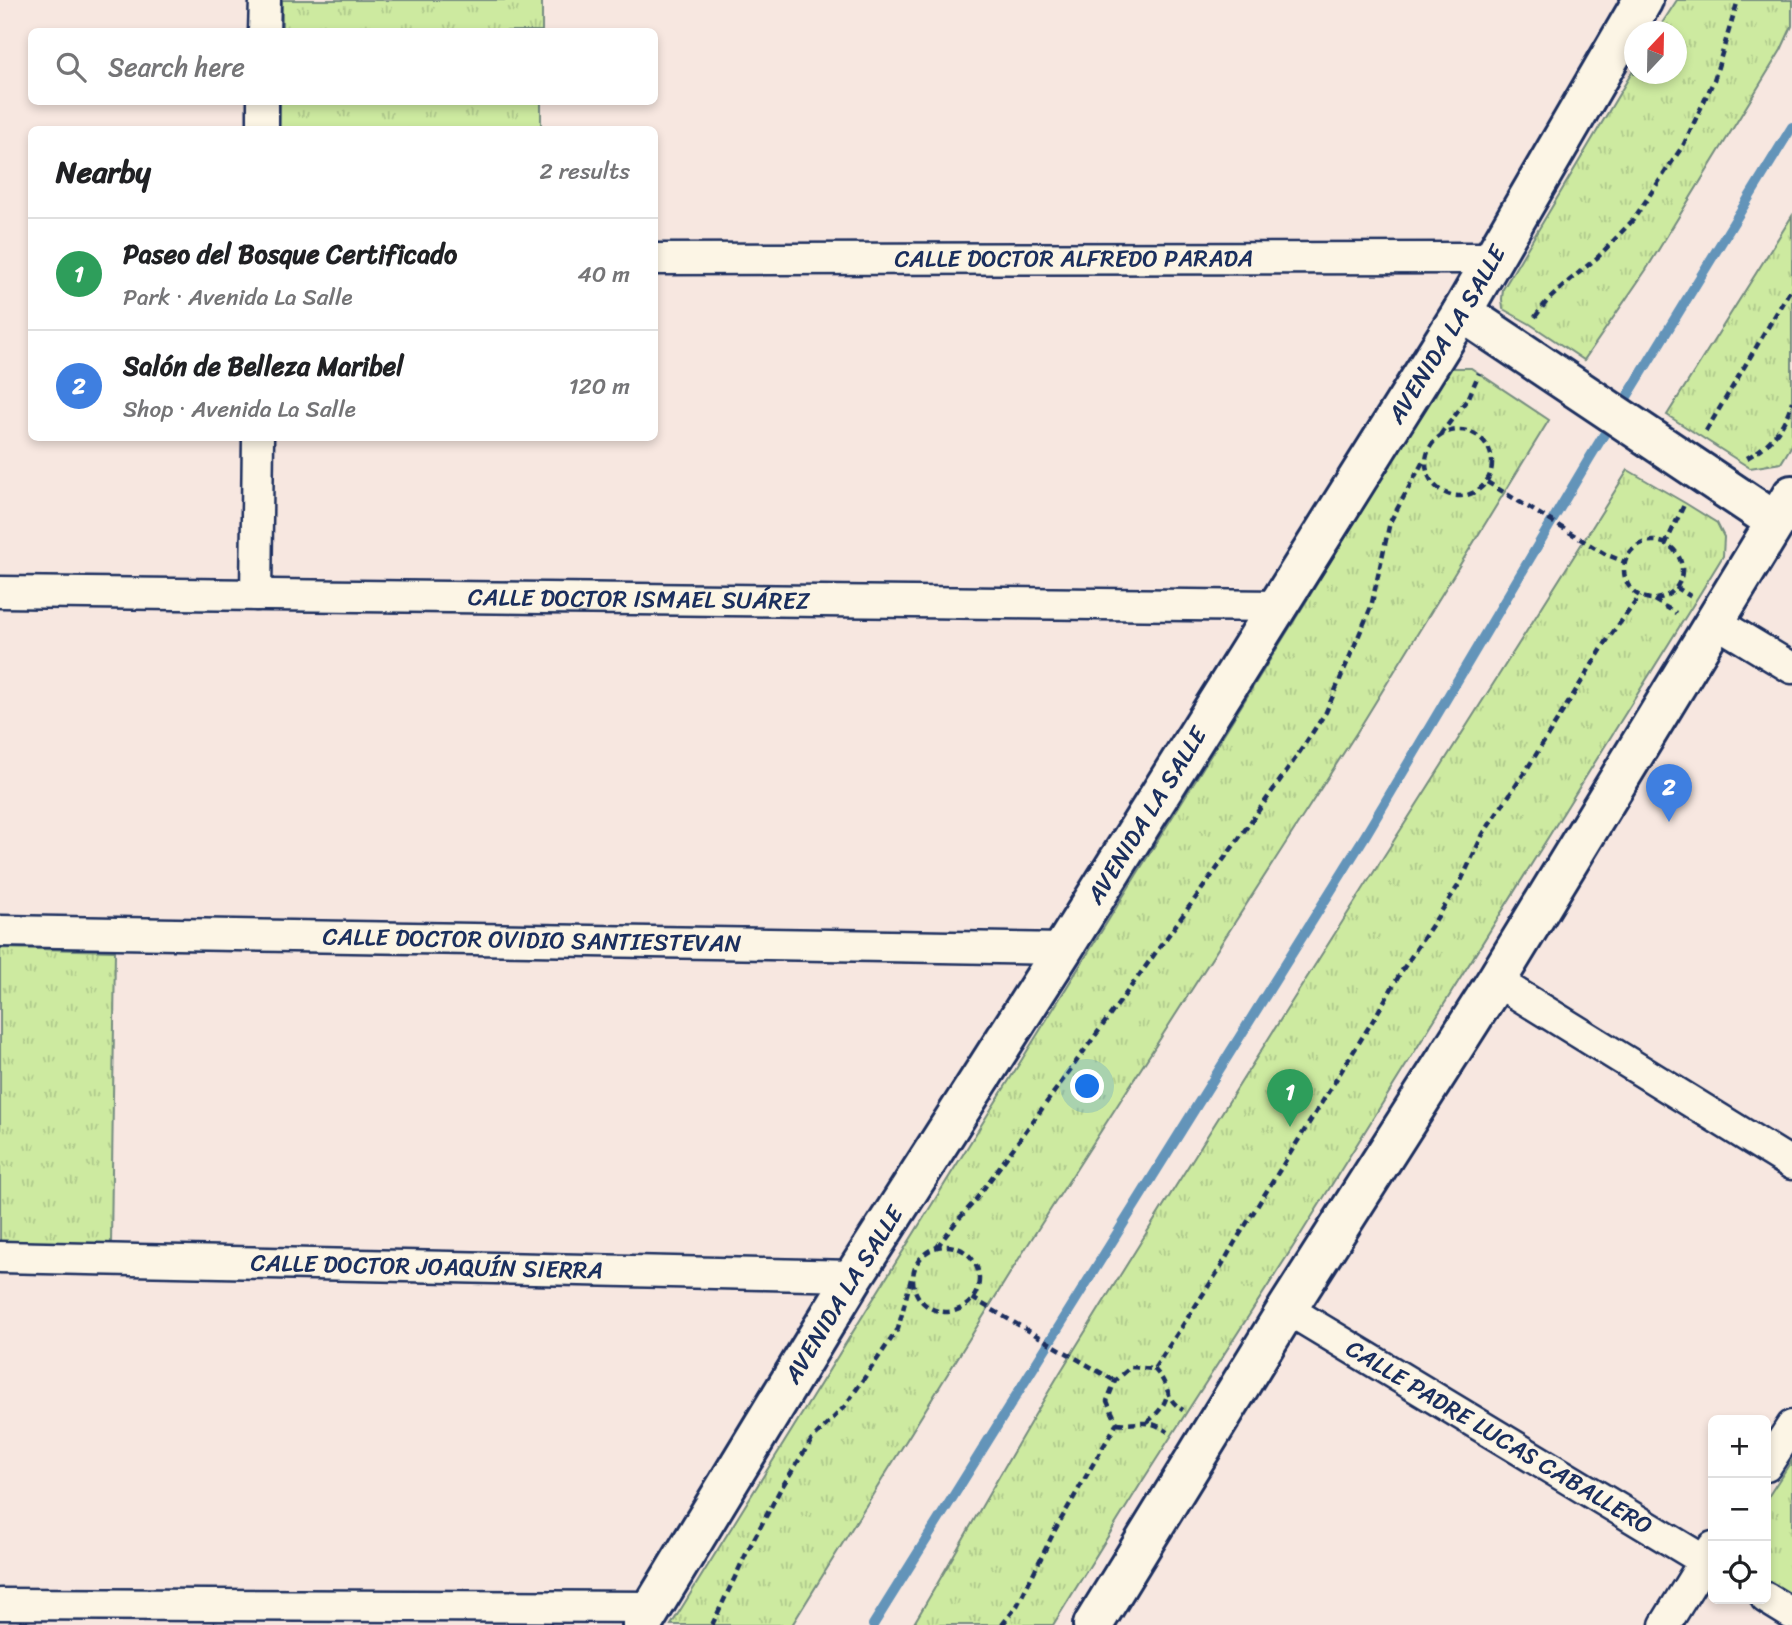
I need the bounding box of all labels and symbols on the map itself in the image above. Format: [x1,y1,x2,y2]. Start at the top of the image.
north arrow [1624,21,1687,84]
street label: AVENIDA LA SALLE [1375,236,1518,433]
street label: CALLE DOCTOR ALFREDO PARADA [894,237,1254,280]
street label: CALLE DOCTOR ISMAEL SUÁREZ [468,576,811,622]
street label: AVENIDA LA SALLE [1074,717,1219,914]
pin: 2 [1646,764,1692,822]
street label: CALLE DOCTOR OVIDIO SANTIESTEVAN [322,915,742,965]
your location [1070,1069,1104,1103]
pin: 1 [1267,1069,1313,1127]
street label: AVENIDA LA SALLE [772,1196,916,1393]
street label: CALLE DOCTOR JOAQUÍN SIERRA [250,1242,604,1291]
street label: CALLE PADRE LUCAS CABALLERO [1338,1328,1661,1546]

